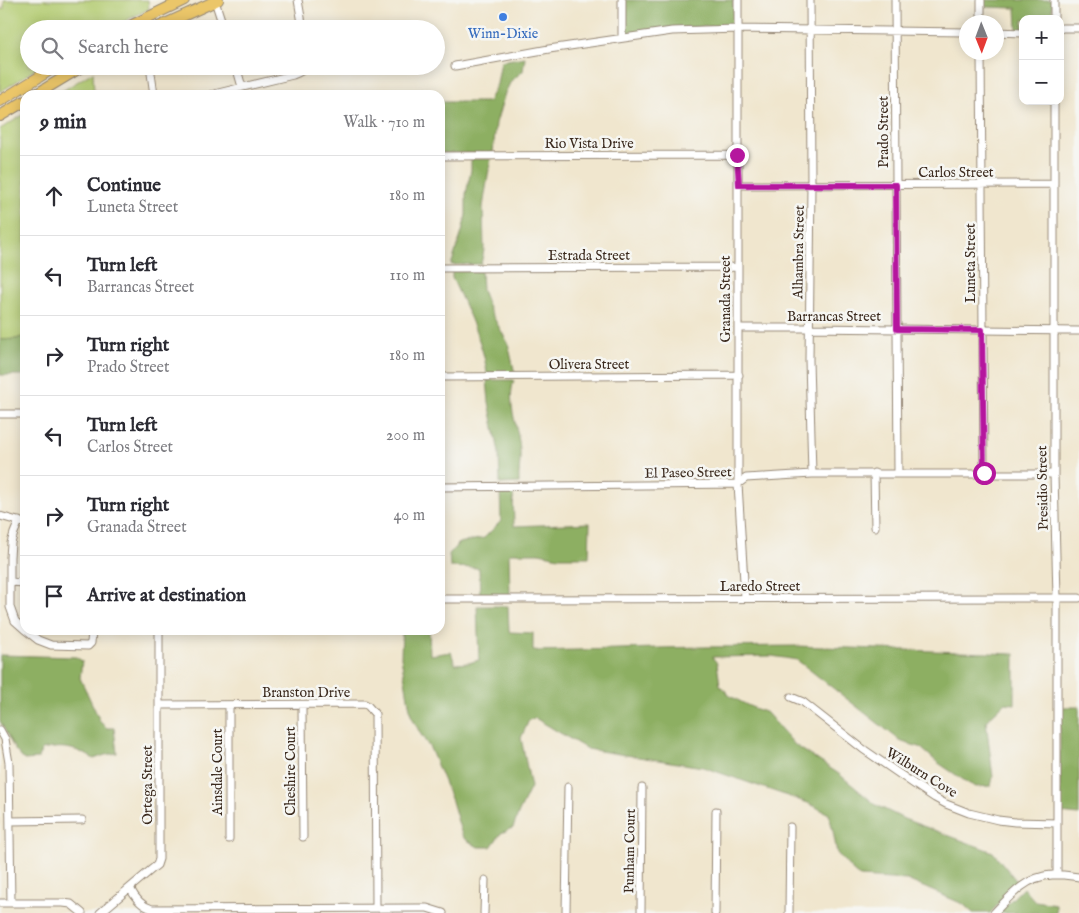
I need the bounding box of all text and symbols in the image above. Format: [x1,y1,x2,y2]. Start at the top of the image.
marker: Winn-Dixie [497,11,509,23]
north arrow [959,15,1004,60]
map controls [1019,15,1064,105]
button: + [1019,15,1064,60]
search box [20,20,445,75]
place label: Winn-Dixie [468,25,539,43]
icon: search [38,34,66,62]
text: Search here [78,36,169,60]
button: − [1019,60,1064,105]
street label: Prado Street [875,96,893,168]
text: 9 min [40,109,87,136]
text: Walk · 710 m [343,113,425,133]
street label: Rio Vista Drive [544,135,634,153]
route end [726,144,749,167]
street label: Carlos Street [918,164,994,182]
text: Continue [87,174,161,198]
icon: ahead [40,182,68,210]
text: 180 m [389,186,425,206]
text: Luneta Street [87,198,178,218]
street label: Alhambra Street [789,205,809,300]
street label: Luneta Street [962,223,980,303]
street label: Estrada Street [548,247,630,265]
text: Turn left [87,254,158,278]
street label: Granada Street [717,255,735,343]
icon: left [40,262,68,290]
text: 110 m [389,266,425,286]
text: Barrancas Street [87,278,194,298]
street label: Barrancas Street [787,308,881,326]
text: Turn right [87,334,169,358]
icon: right [40,342,68,370]
text: 180 m [389,346,425,366]
street label: Olivera Street [549,356,630,374]
text: Prado Street [87,358,169,378]
text: Turn left [87,414,158,438]
icon: left [40,422,68,450]
text: 200 m [386,426,425,446]
text: Carlos Street [87,438,173,458]
street label: Presidio Street [1033,445,1053,531]
route start [973,462,996,485]
street label: El Paseo Street [644,463,732,483]
text: Turn right [87,494,169,518]
icon: right [40,502,68,530]
text: 40 m [393,506,425,526]
text: Granada Street [87,518,187,538]
street label: Laredo Street [720,578,800,596]
icon: arrive [40,582,68,610]
text: Arrive at destination [87,584,246,608]
street label: Branston Drive [262,684,351,702]
street label: Cheshire Court [282,726,300,816]
street label: Ainsdale Court [209,728,227,817]
street label: Wilburn Cove [882,744,961,802]
street label: Ortega Street [139,745,157,825]
street label: Punham Court [620,808,640,894]

